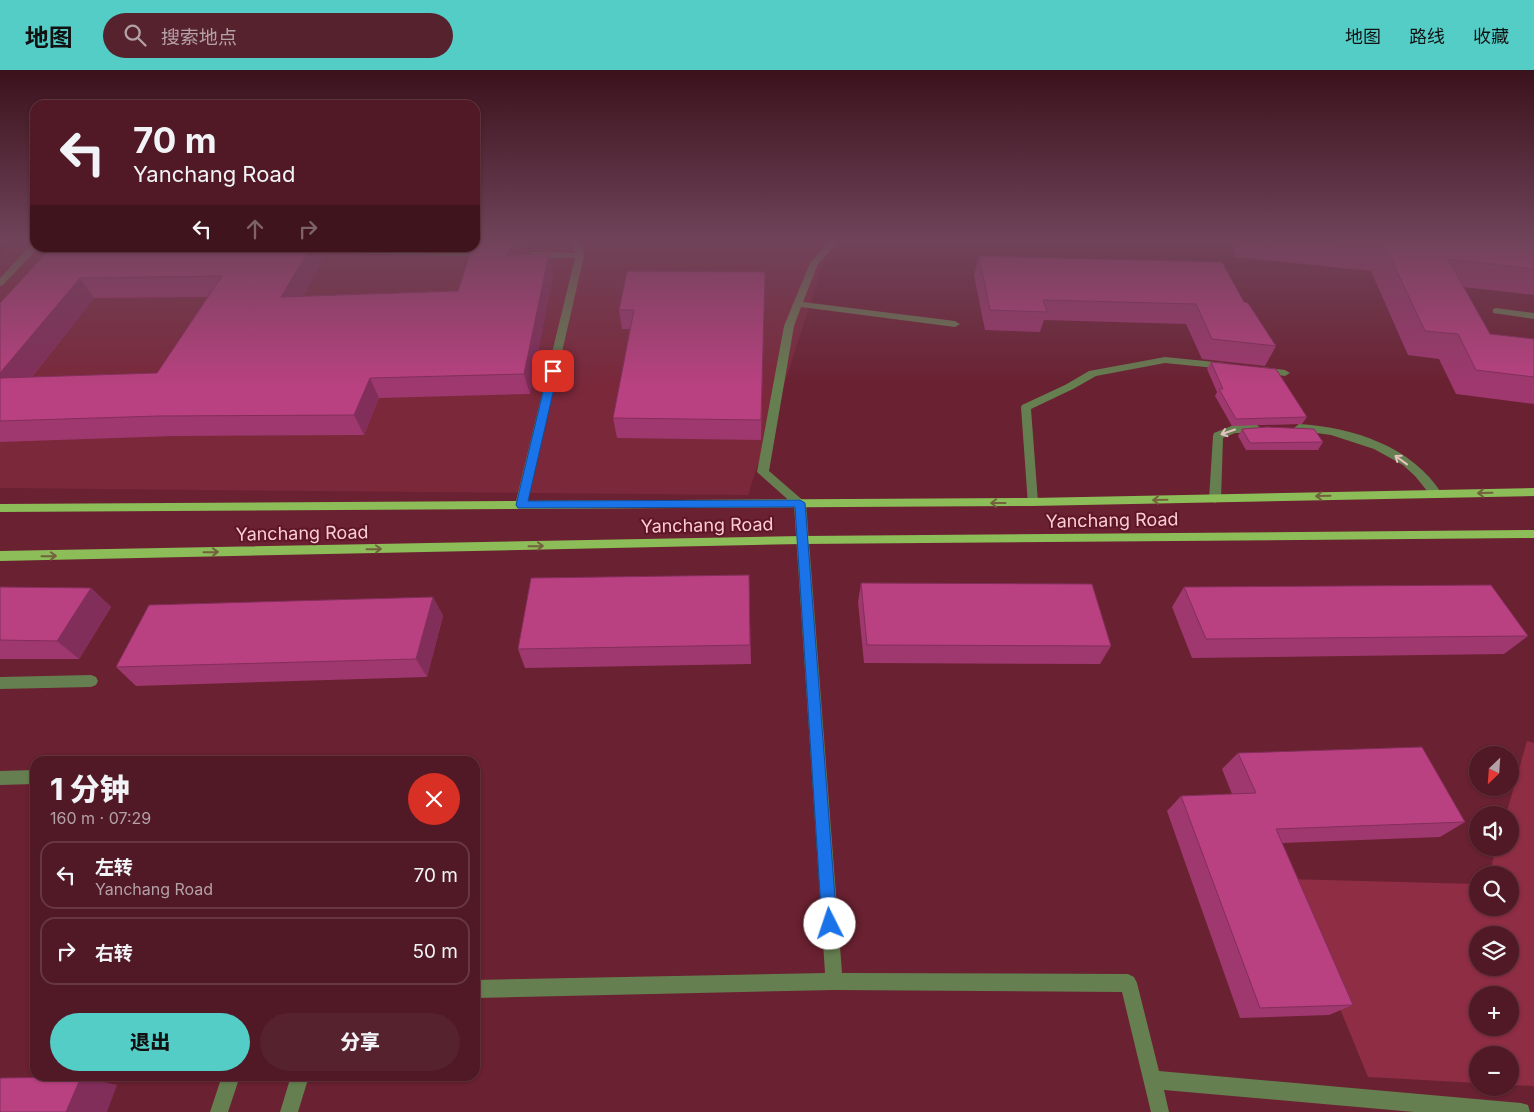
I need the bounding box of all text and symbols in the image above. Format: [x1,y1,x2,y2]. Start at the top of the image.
search box [103,13,453,58]
icon: search [121,21,149,49]
text: 地图 [25,23,73,52]
text: 搜索地点 [161,26,237,49]
text: 地图 [1345,26,1381,47]
text: 路线 [1409,26,1445,47]
text: 收藏 [1473,26,1509,47]
text: 70 m [133,119,217,161]
icon: left [50,120,115,185]
text: Yanchang Road [133,161,295,187]
icon: left [188,215,216,243]
icon: ahead [241,215,269,243]
icon: right [294,215,322,243]
pin [532,350,574,392]
icon: arrive [539,357,567,385]
one-way arrow [1221,428,1237,437]
one-way arrow [1394,455,1408,465]
one-way arrow [1478,488,1494,498]
one-way arrow [1315,492,1331,501]
one-way arrow [1153,495,1169,505]
one-way arrow [990,498,1006,507]
street label: Yanchang Road [1045,508,1179,532]
street label: Yanchang Road [640,513,774,537]
street label: Yanchang Road [235,521,369,545]
one-way arrow [528,541,544,551]
one-way arrow [365,544,381,554]
one-way arrow [202,547,219,557]
one-way arrow [40,551,56,560]
north arrow [1469,746,1519,796]
map controls [1469,746,1519,1096]
text: 1 分钟 [50,771,130,807]
button: close [408,773,460,825]
button: sound [1469,806,1519,856]
text: 160 m · 07:29 [50,808,151,828]
text: 左转 [95,856,133,879]
icon: left [52,861,80,889]
text: 70 m [414,864,458,887]
button: search [1469,866,1519,916]
text: Yanchang Road [95,879,213,899]
position arrow [803,897,855,949]
button: layers [1469,926,1519,976]
icon: right [52,937,80,965]
text: 50 m [412,940,458,963]
text: 右转 [95,942,133,965]
button: + [1469,986,1519,1036]
button: 退出 [50,1013,250,1071]
button: 分享 [260,1013,460,1071]
button: − [1469,1046,1519,1096]

